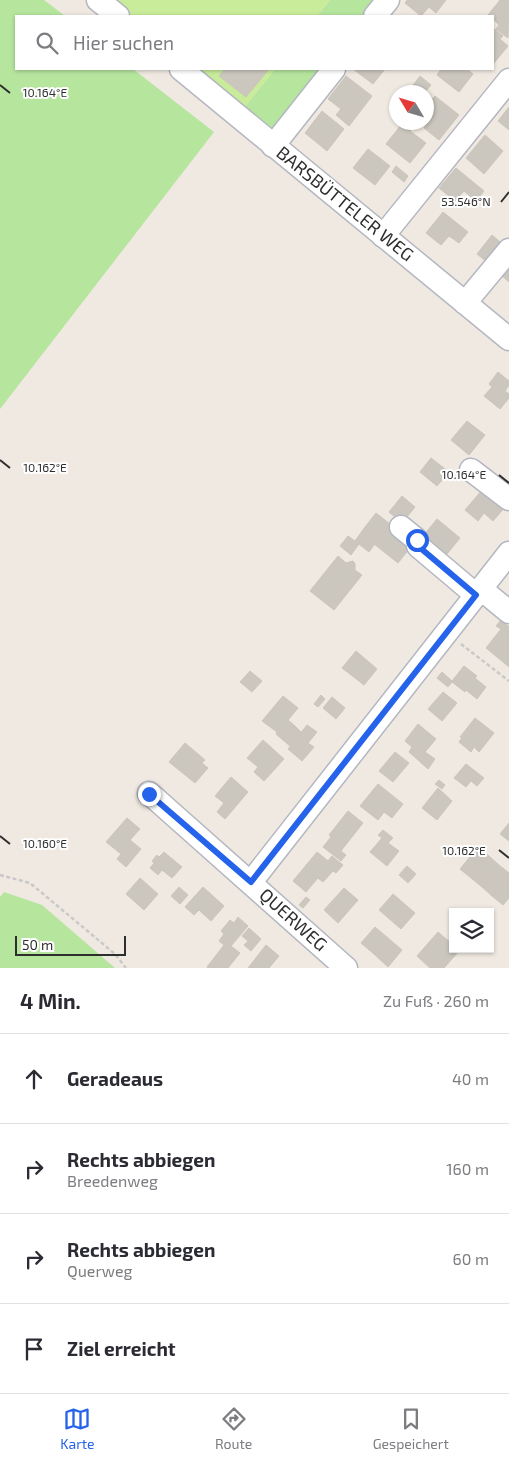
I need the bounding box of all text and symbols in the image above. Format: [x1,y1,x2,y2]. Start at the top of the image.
search box [15,15,494,70]
icon: search [33,29,61,57]
text: Hier suchen [73,31,174,54]
text: 10.164°E [23,85,67,99]
north arrow [389,85,434,130]
street label: BARSBÜTTELER WEG [273,141,419,265]
text: 53.546°N [441,194,491,208]
text: 10.162°E [23,460,67,474]
text: 10.164°E [442,467,486,481]
route start [406,529,429,552]
route end [138,783,161,806]
text: 10.160°E [23,836,67,850]
text: 10.162°E [442,843,486,857]
street label: QUERWEG [255,883,332,955]
map controls [449,908,494,953]
button: layers [449,908,494,953]
scale bar [15,933,126,956]
text: 50 m [22,936,53,953]
text: 4 Min. [20,988,81,1013]
text: Zu Fuß · 260 m [383,991,489,1010]
icon: ahead [20,1065,48,1093]
text: Geradeaus [67,1067,163,1090]
text: 40 m [452,1069,489,1088]
text: Rechts abbiegen [67,1148,215,1171]
icon: right [20,1155,48,1183]
text: 160 m [446,1159,489,1178]
text: Breedenweg [67,1171,158,1190]
text: Rechts abbiegen [67,1238,215,1261]
icon: right [20,1245,48,1273]
text: 60 m [453,1249,489,1268]
text: Querweg [67,1261,133,1280]
icon: arrive [20,1335,48,1363]
text: Ziel erreicht [67,1337,176,1360]
tab: Karte [60,1405,95,1452]
tab: Route [215,1405,252,1452]
tab: Gespeichert [373,1405,449,1452]

